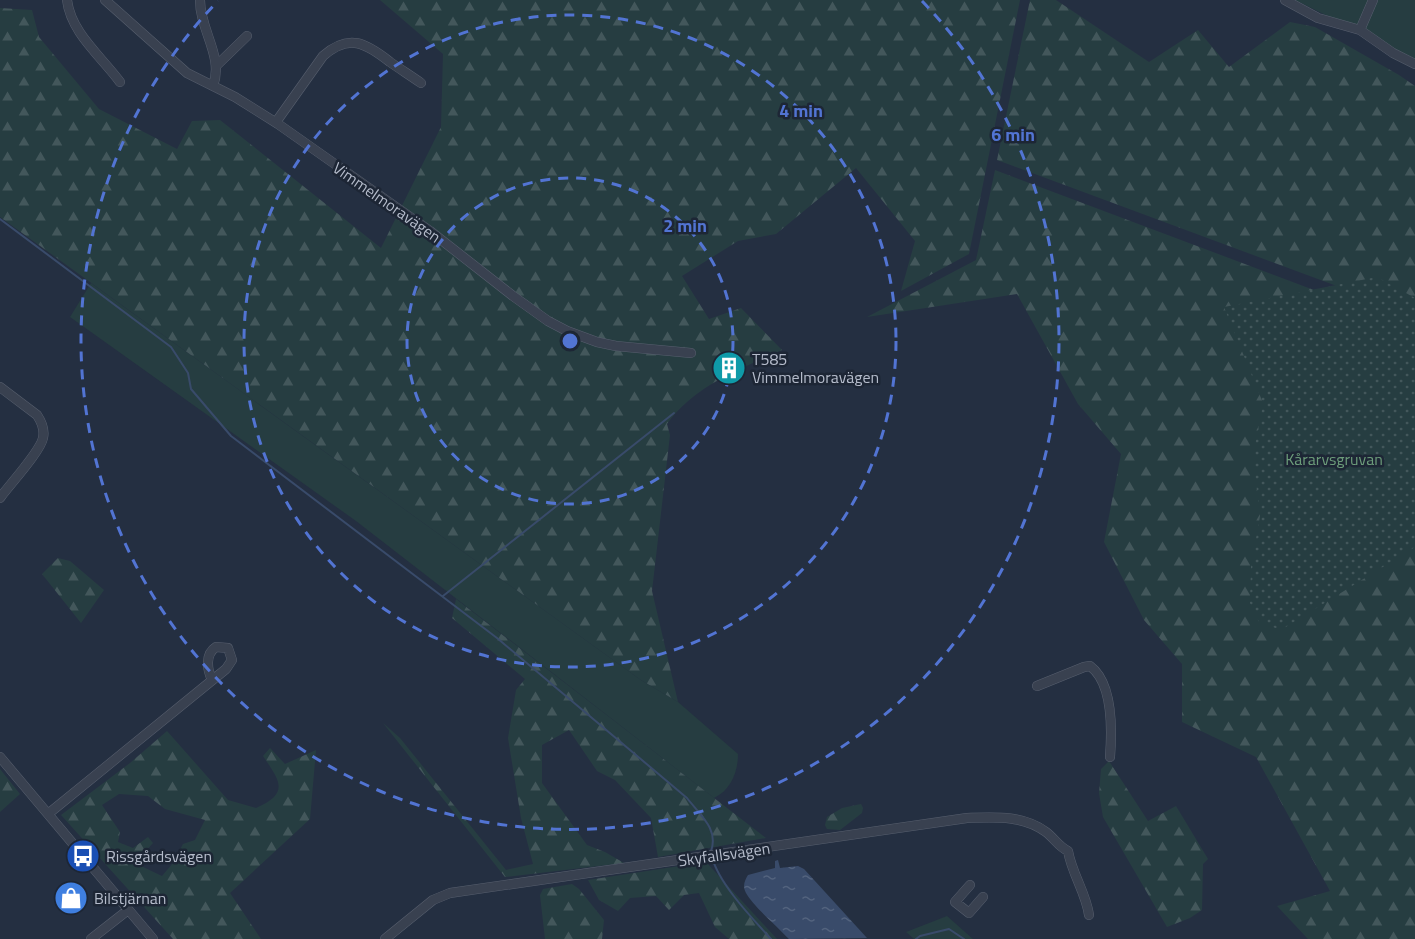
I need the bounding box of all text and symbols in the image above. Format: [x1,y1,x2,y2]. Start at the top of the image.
text: 4 min [779,97,823,124]
text: 6 min [991,121,1035,148]
street label: Vimmelmoravägen [328,156,446,248]
text: 2 min [663,212,707,239]
centre of rings [560,331,580,351]
place label: T585 Vimmelmoravägen [752,347,879,389]
building icon: T585 Vimmelmoravägen [711,350,747,386]
park label: Kårarvsgruvan [1285,447,1383,471]
street label: Skyfallsvägen [676,836,772,872]
bus stop icon: Rissgårdsvägen [65,838,101,874]
place label: Rissgårdsvägen [106,844,212,868]
shop icon: Bilstjärnan [53,880,89,916]
place label: Bilstjärnan [94,886,166,910]

